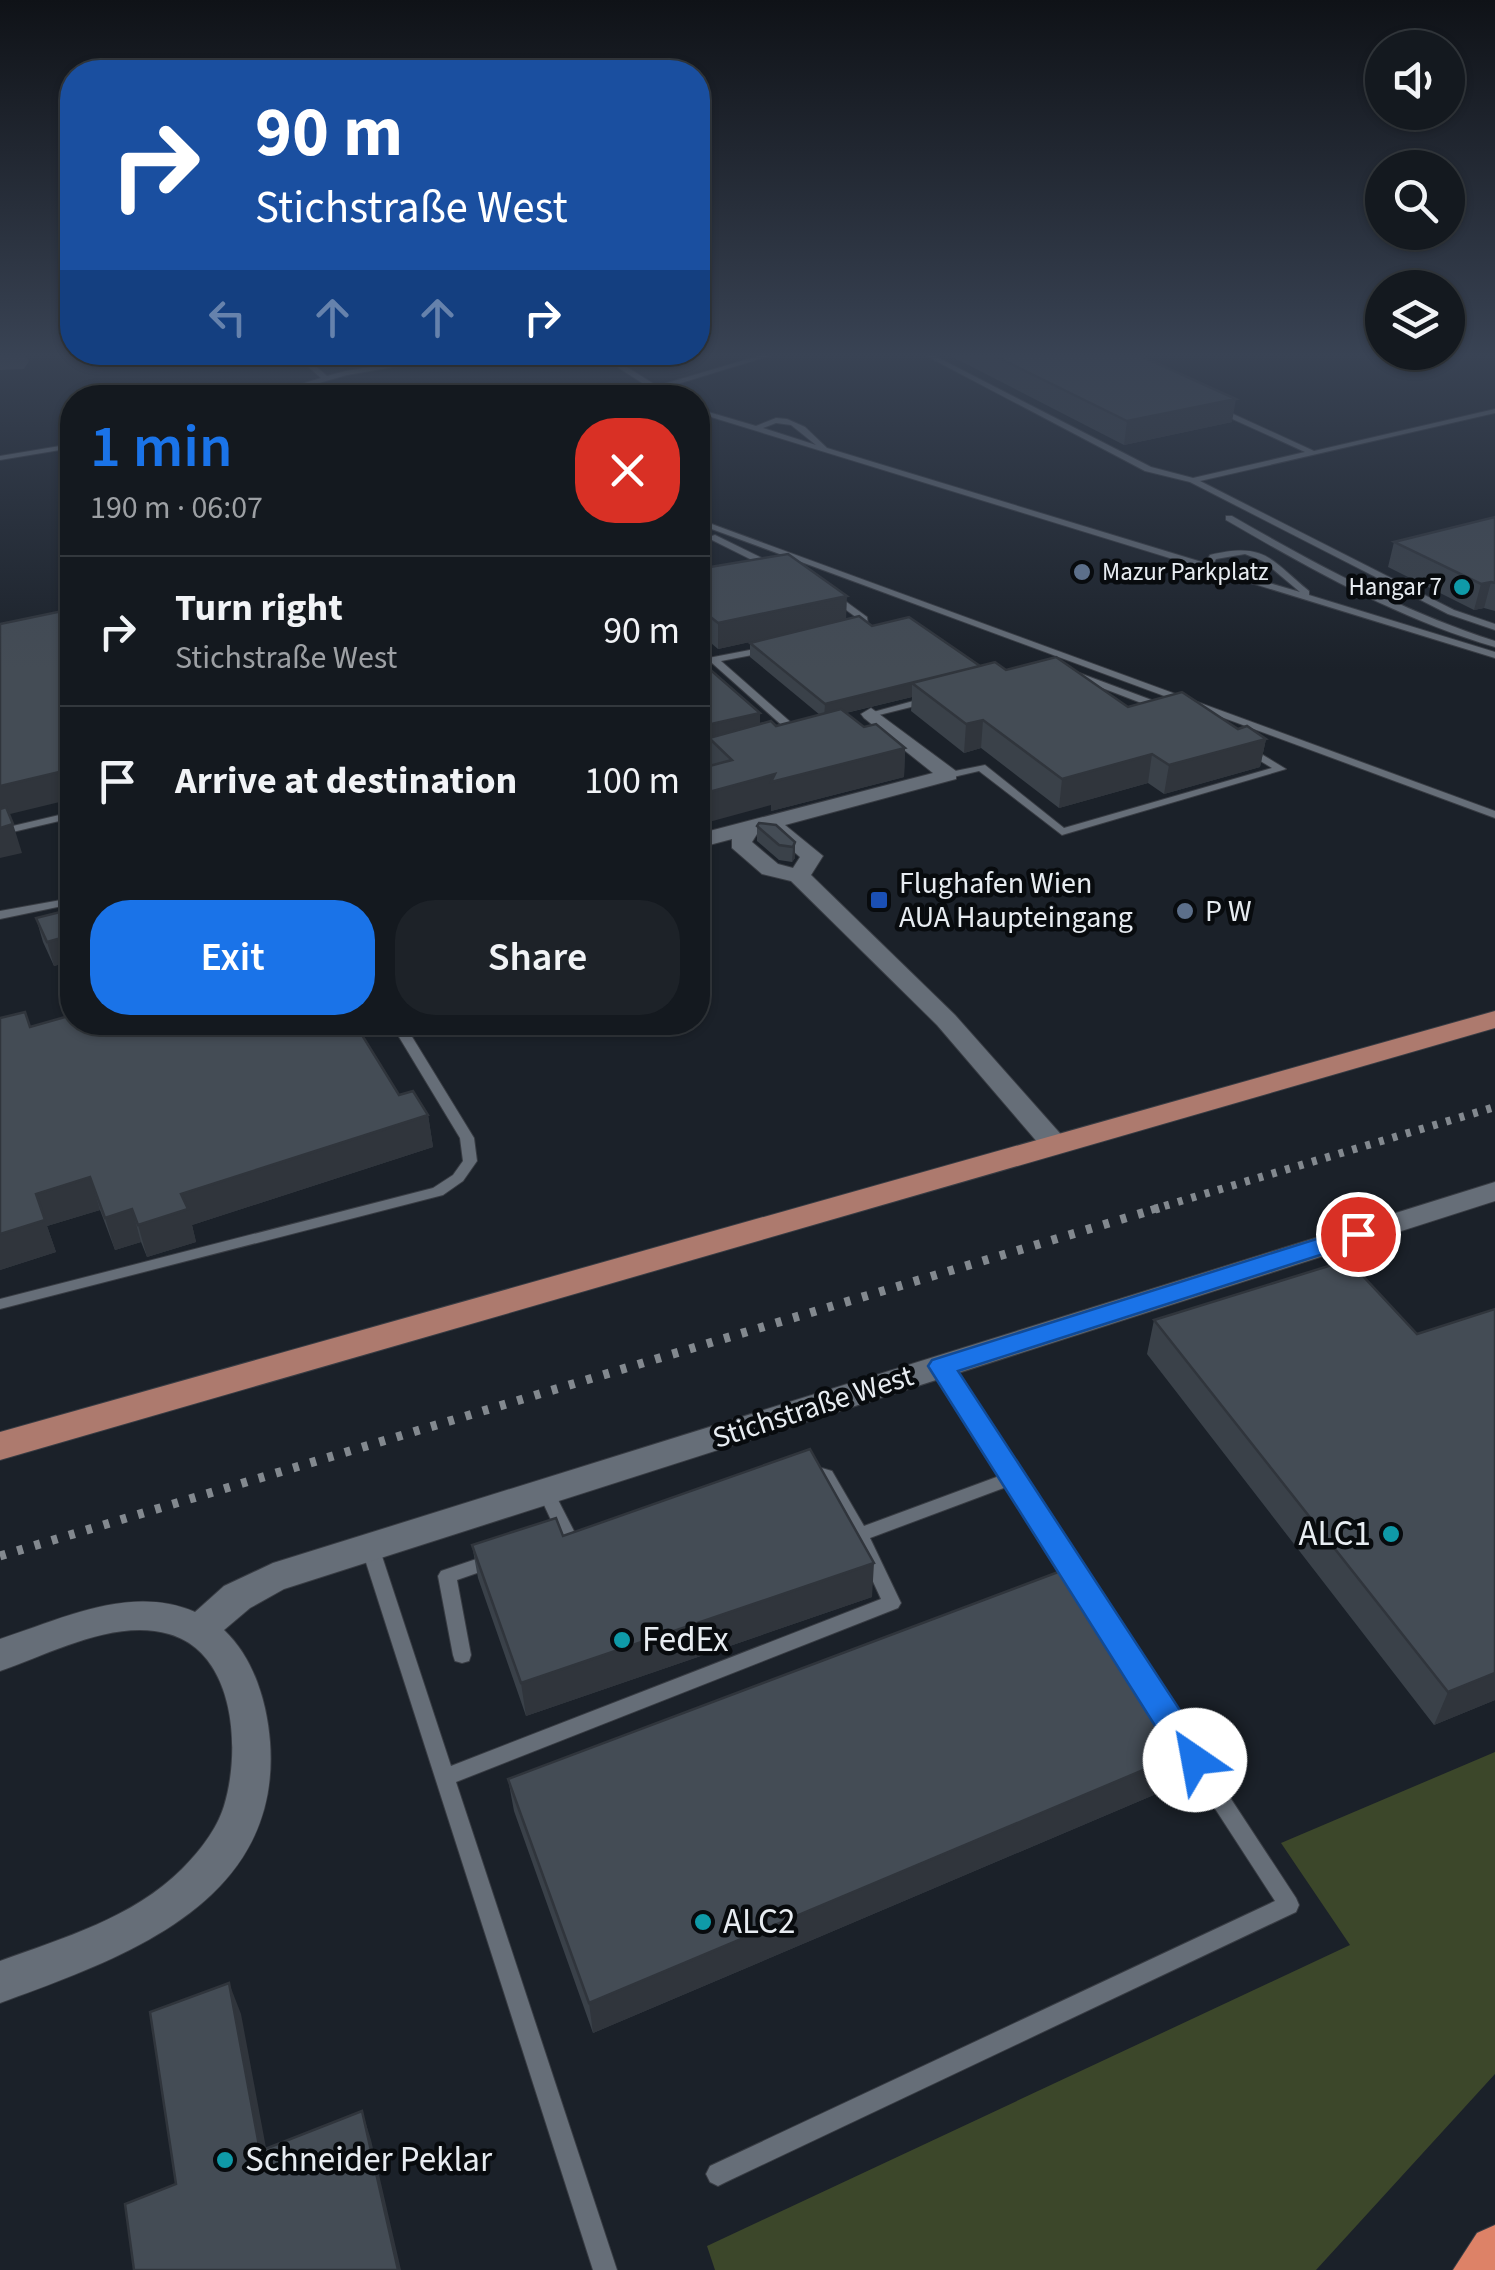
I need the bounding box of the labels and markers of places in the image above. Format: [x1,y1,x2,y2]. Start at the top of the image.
place label: Mazur Parkplatz [1102,554,1269,590]
marker: Mazur Parkplatz [1071,561,1093,583]
place label: Hangar 7 [1349,569,1442,605]
marker: Hangar 7 [1451,576,1473,598]
place label: Flughafen Wien AUA Haupteingang [899,862,1133,939]
marker: Flughafen Wien AUA Haupteingang [868,889,890,911]
place label: P W [1205,890,1252,933]
marker: P W [1174,900,1196,922]
pin [1316,1192,1401,1277]
place label: ALC1 [1299,1509,1371,1559]
marker: ALC1 [1380,1523,1402,1545]
place label: FedEx [642,1615,729,1665]
marker: FedEx [611,1629,633,1651]
place label: ALC2 [723,1897,795,1947]
marker: ALC2 [692,1911,714,1933]
place label: Schneider Peklar [245,2135,493,2185]
marker: Schneider Peklar [214,2149,236,2171]

